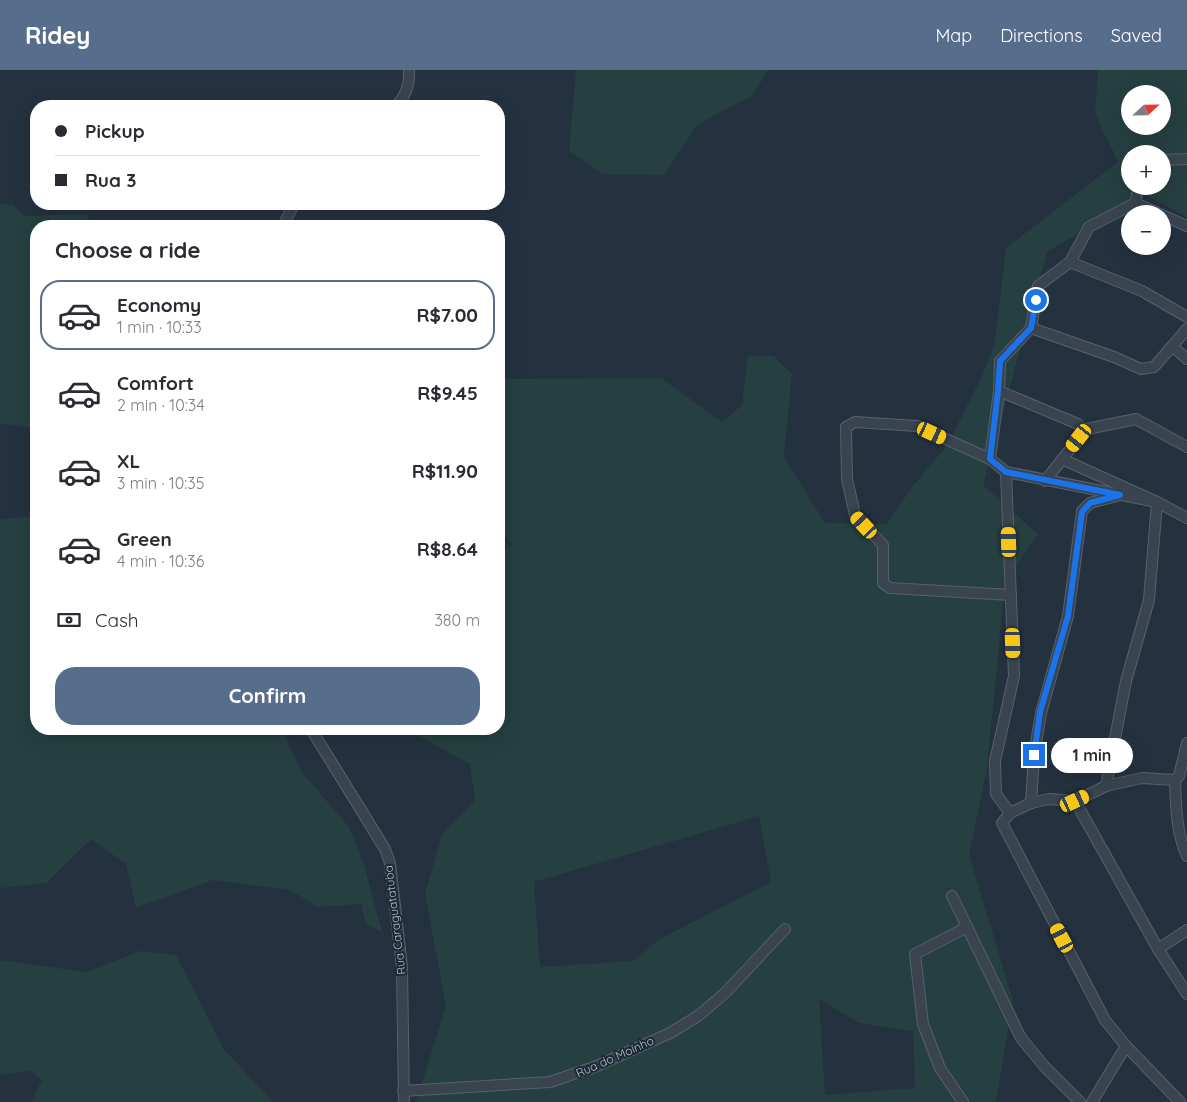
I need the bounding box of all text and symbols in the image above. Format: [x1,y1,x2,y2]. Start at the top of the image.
text: Ridey [25,20,90,50]
text: Map [935,24,972,47]
text: Directions [1000,24,1083,47]
text: Saved [1111,24,1162,47]
north arrow [1121,85,1171,135]
map controls [1121,85,1171,255]
text: Pickup [85,119,145,143]
button: + [1121,145,1171,195]
text: Rua 3 [85,168,136,192]
button: − [1121,205,1171,255]
text: Choose a ride [55,236,200,264]
route start [1025,289,1047,311]
icon: car [57,293,102,338]
text: Economy [117,293,201,317]
text: R$7.00 [416,303,478,327]
text: 1 min · 10:33 [117,317,202,337]
icon: car [57,371,102,416]
text: Comfort [117,371,194,395]
text: R$9.45 [417,381,478,405]
text: 2 min · 10:34 [117,395,205,415]
car [915,420,948,446]
car [1063,422,1094,454]
icon: car [57,449,102,494]
text: XL [117,449,140,473]
text: R$11.90 [412,459,478,483]
text: 3 min · 10:35 [117,473,204,493]
car [848,509,879,541]
icon: car [57,527,102,572]
text: Green [117,527,172,551]
car [1000,527,1017,557]
text: R$8.64 [417,537,478,561]
text: 4 min · 10:36 [117,551,204,571]
icon: cash [55,606,83,634]
text: Cash [95,608,139,632]
text: 380 m [434,610,480,630]
car [1004,628,1021,658]
button: Confirm [55,667,480,725]
callout: 1 min [1052,738,1134,772]
route end [1023,744,1045,766]
text: 1 min [1073,745,1111,765]
car [1058,788,1091,814]
street label: Rua Caraguatatuba [380,864,409,976]
car [1048,921,1075,955]
street label: Rua do Moínho [573,1033,656,1080]

